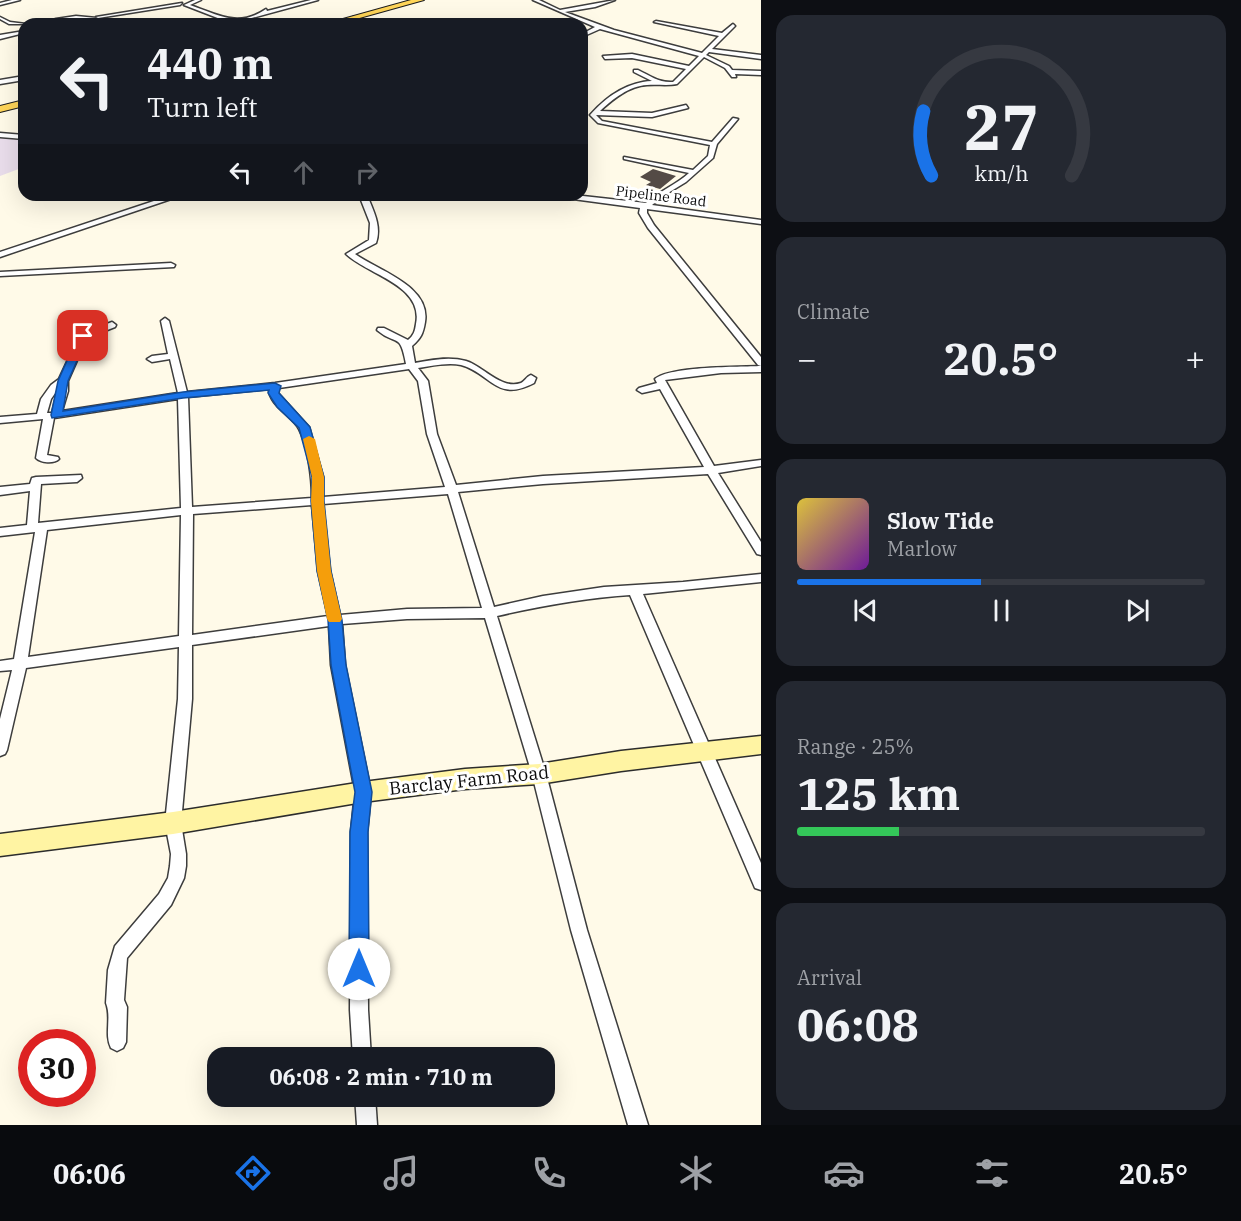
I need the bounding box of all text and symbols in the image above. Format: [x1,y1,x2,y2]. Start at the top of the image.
text: 440 m [147,36,273,91]
icon: left [48,42,126,120]
text: 27 [964,86,1038,167]
text: Turn left [147,89,258,124]
icon: left [224,156,257,189]
icon: ahead [287,156,320,189]
icon: right [350,156,383,189]
text: km/h [974,159,1028,187]
street label: Pipeline Road [615,182,708,211]
text: Climate [797,298,870,325]
pin [57,310,108,361]
icon: arrive [66,319,99,352]
text: 20.5° [944,329,1058,387]
text: − [797,337,817,380]
text: + [1185,337,1205,380]
text: Slow Tide [887,506,994,535]
text: Marlow [887,535,957,562]
icon: previous [849,594,882,627]
icon: pause [985,594,1018,627]
icon: next [1121,594,1154,627]
text: Range · 25% [797,733,914,760]
street label: Barclay Farm Road [388,760,550,800]
text: 125 km [797,764,960,822]
position arrow [327,937,391,1001]
text: Arrival [797,964,862,991]
text: 06:08 [797,995,919,1053]
speed limit sign: 30 [18,1029,96,1107]
text: 06:08 · 2 min · 710 m [269,1062,493,1091]
icon: directions [232,1152,274,1194]
icon: music [380,1152,422,1194]
icon: phone [528,1152,570,1194]
icon: climate [675,1152,717,1194]
icon: car [823,1152,865,1194]
icon: filters [971,1152,1013,1194]
text: 06:06 [53,1156,126,1191]
text: 20.5° [1119,1156,1188,1191]

